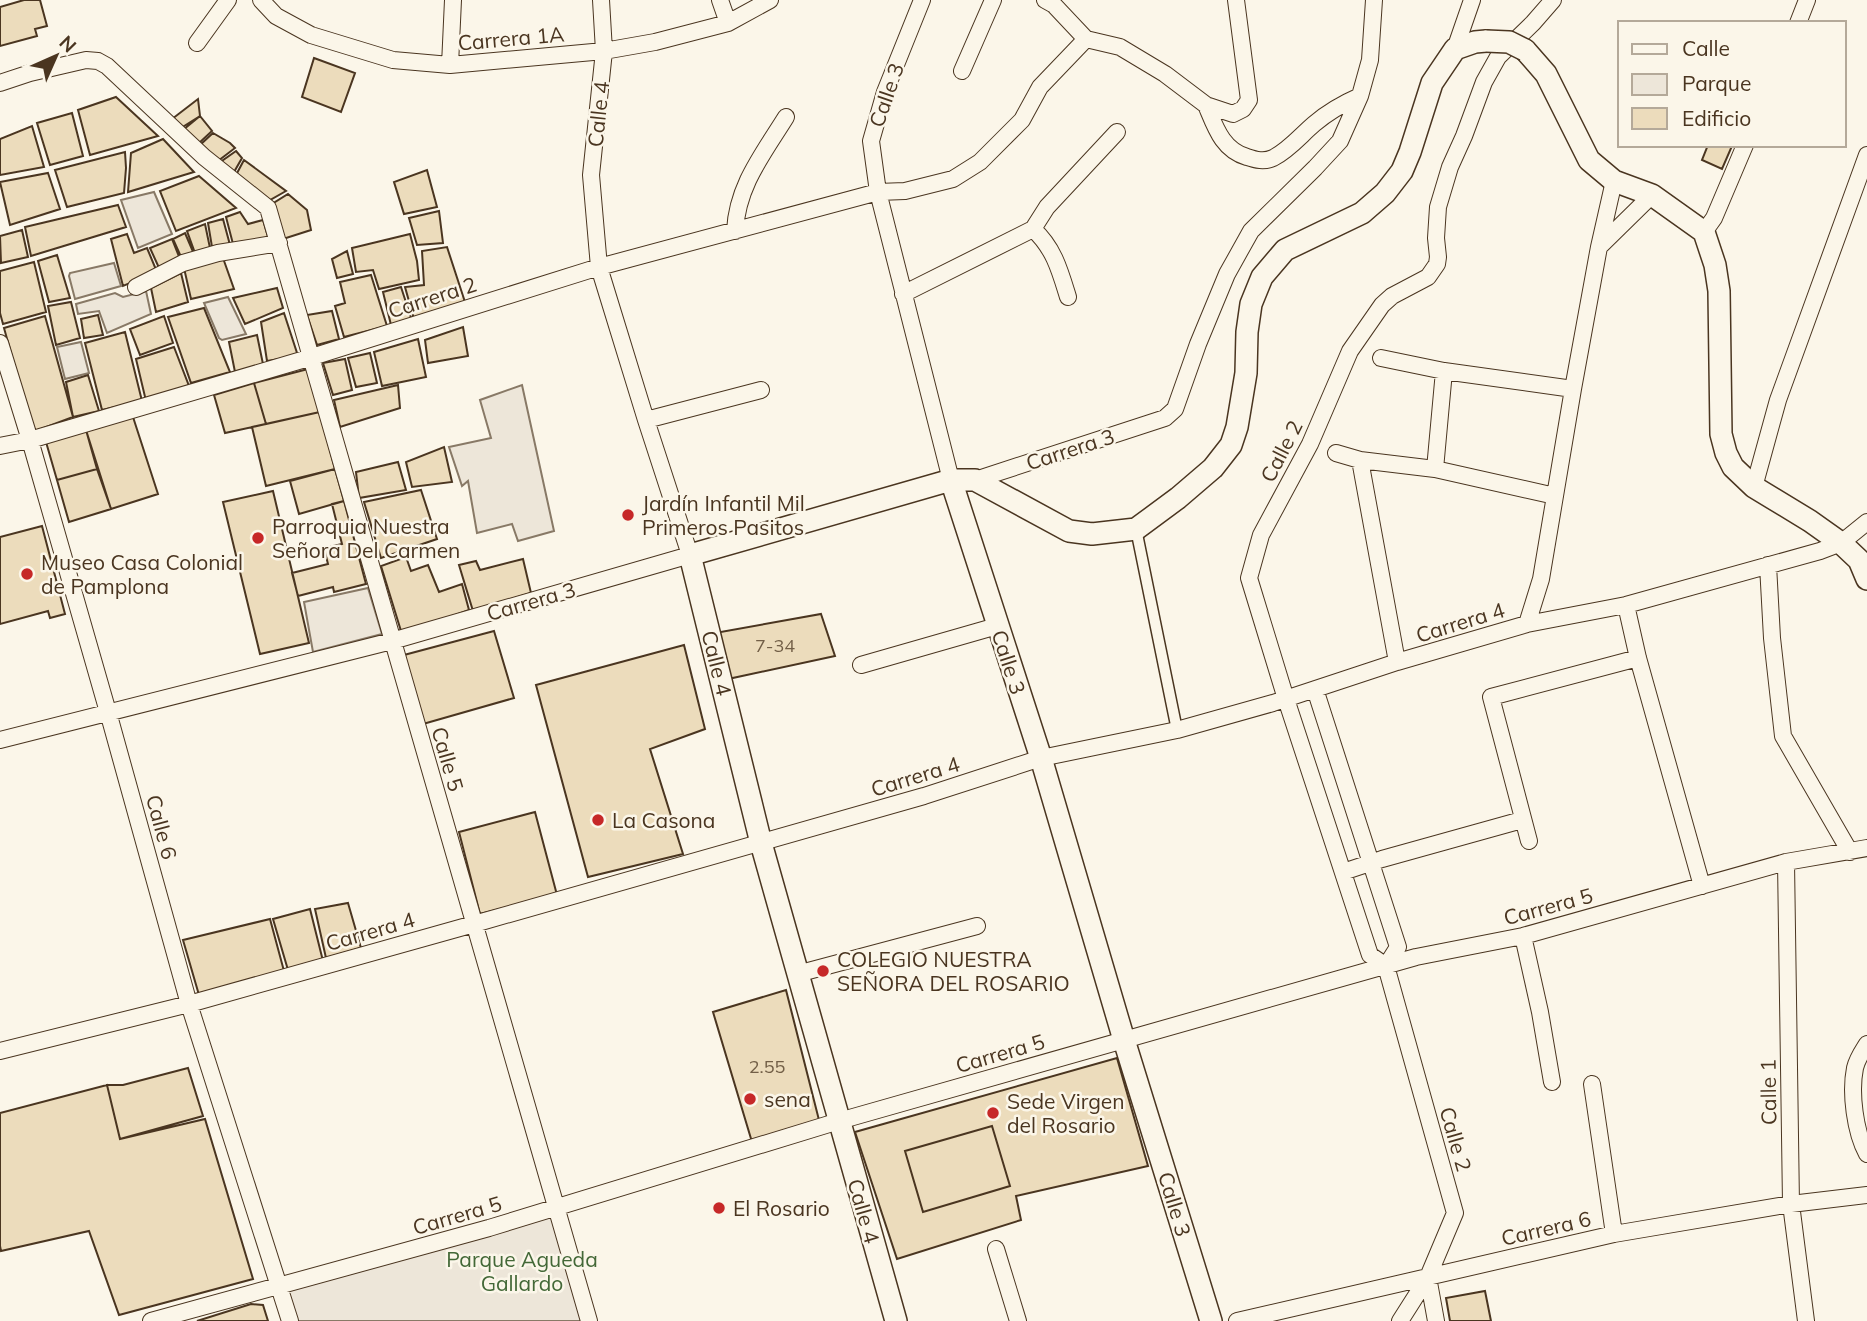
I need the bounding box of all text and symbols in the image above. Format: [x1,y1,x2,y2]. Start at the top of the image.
street label: Carrera 1A [457,20,566,56]
north arrow [21,21,91,91]
legend [1618,21,1846,147]
text: N [54,30,82,58]
text: Calle [1682,35,1730,61]
street label: Calle 3 [863,60,909,130]
text: Parque [1682,70,1751,96]
street label: Calle 4 [582,79,614,148]
text: Edificio [1682,105,1751,131]
street label: Carrera 2 [385,271,479,323]
street label: Calle 2 [1254,416,1308,486]
street label: Carrera 3 [1023,423,1117,475]
place label: Jardín Infantil Mil Primeros Pasitos [642,490,805,540]
marker: Jardín Infantil Mil Primeros Pasitos [620,507,636,523]
place label: Parroquia Nuestra Señora Del Carmen [272,513,460,563]
marker: Parroquia Nuestra Señora Del Carmen [250,530,266,546]
place label: Museo Casa Colonial de Pamplona [41,549,243,599]
marker: Museo Casa Colonial de Pamplona [19,566,35,582]
street label: Carrera 3 [484,576,578,626]
street label: Carrera 4 [1413,596,1508,648]
street label: Calle 3 [986,627,1032,697]
street label: Calle 4 [696,628,738,699]
house number: 7-34 [755,634,795,657]
street label: Calle 5 [426,724,470,794]
street label: Carrera 4 [868,750,963,802]
street label: Calle 6 [141,792,183,862]
place label: La Casona [612,807,715,833]
marker: La Casona [590,812,606,828]
street label: Carrera 5 [1501,882,1595,930]
street label: Carrera 4 [323,906,418,956]
place label: COLEGIO NUESTRA SEÑORA DEL ROSARIO [837,946,1070,996]
marker: COLEGIO NUESTRA SEÑORA DEL ROSARIO [815,963,831,979]
street label: Carrera 5 [953,1028,1047,1078]
house number: 2.55 [749,1055,785,1078]
street label: Calle 1 [1754,1059,1782,1125]
place label: sena [764,1086,811,1112]
place label: Sede Virgen del Rosario [1007,1088,1125,1138]
marker: sena [742,1091,758,1107]
street label: Calle 2 [1434,1104,1478,1174]
marker: Sede Virgen del Rosario [985,1105,1001,1121]
street label: Calle 3 [1153,1169,1197,1239]
street label: Calle 4 [842,1176,886,1247]
street label: Carrera 5 [410,1190,504,1240]
place label: El Rosario [733,1195,830,1221]
marker: El Rosario [711,1200,727,1216]
street label: Carrera 6 [1499,1205,1593,1251]
park label: Parque Agueda Gallardo [446,1246,598,1296]

